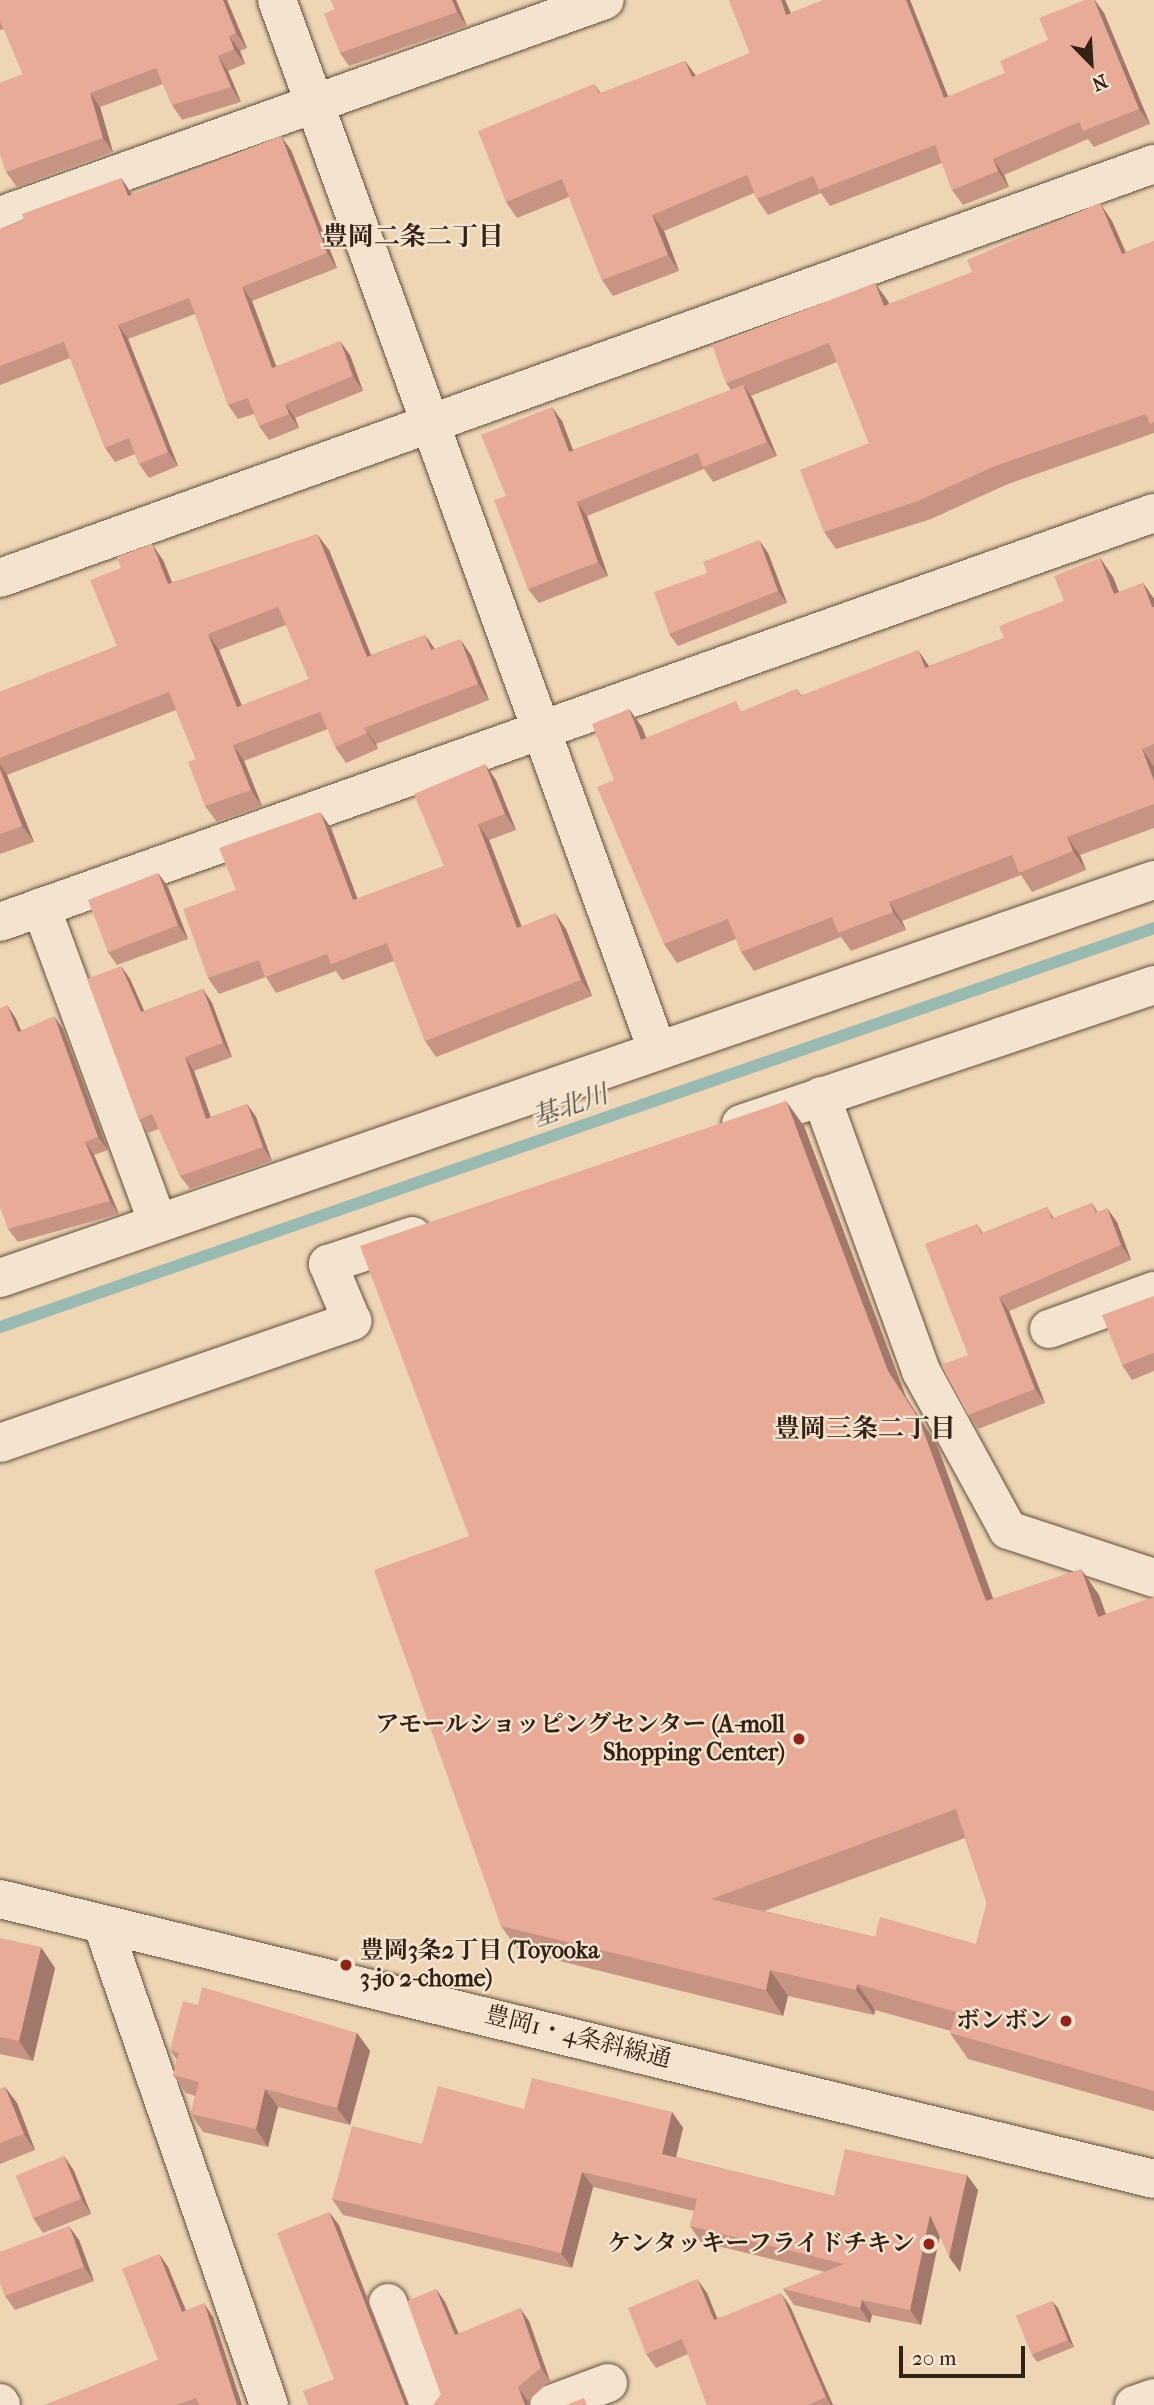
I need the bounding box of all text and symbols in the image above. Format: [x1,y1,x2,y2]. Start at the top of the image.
north arrow [1056,28,1126,98]
text: N [1088,69,1111,95]
district label: 豊岡二条二丁目 [322,221,504,253]
water label: 基北川 [528,1079,612,1133]
district label: 豊岡三条二丁目 [774,1413,956,1445]
place label: アモールショッピングセンター (A-moll Shopping Center) [371,1711,785,1767]
marker: アモールショッピングセンター (A-moll Shopping Center) [791,1731,807,1747]
place label: 豊岡3条2丁目 (Toyooka 3-jo 2-chome) [360,1937,599,1993]
marker: 豊岡3条2丁目 (Toyooka 3-jo 2-chome) [338,1957,354,1973]
street label: 豊岡1・4条斜線通 [482,2000,674,2074]
place label: ボンボン [956,2007,1052,2035]
marker: ボンボン [1058,2013,1074,2029]
place label: ケンタッキーフライドチキン [603,2230,915,2258]
marker: ケンタッキーフライドチキン [921,2236,937,2252]
scale bar [902,2332,1028,2376]
text: 20 m [912,2346,956,2370]

